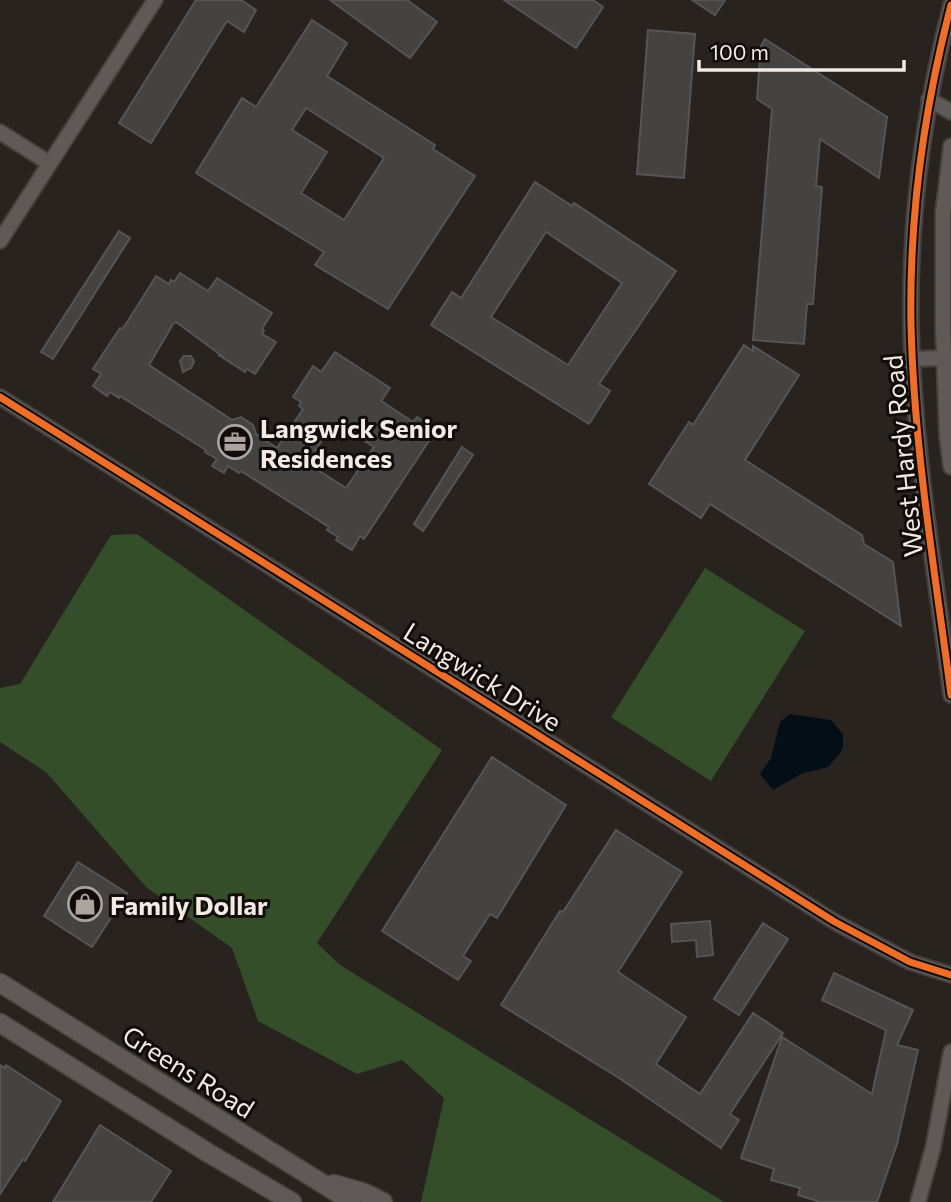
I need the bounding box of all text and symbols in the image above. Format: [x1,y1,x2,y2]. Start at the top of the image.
scale bar [699,28,904,72]
text: 100 m [710,39,769,64]
street label: West Hardy Road [876,353,928,559]
place label: Langwick Senior Residences [260,412,458,473]
office icon: Langwick Senior Residences [216,423,254,461]
street label: Langwick Drive [399,615,567,737]
shop icon: Family Dollar [66,885,104,923]
place label: Family Dollar [110,889,268,920]
street label: Greens Road [118,1018,260,1124]

